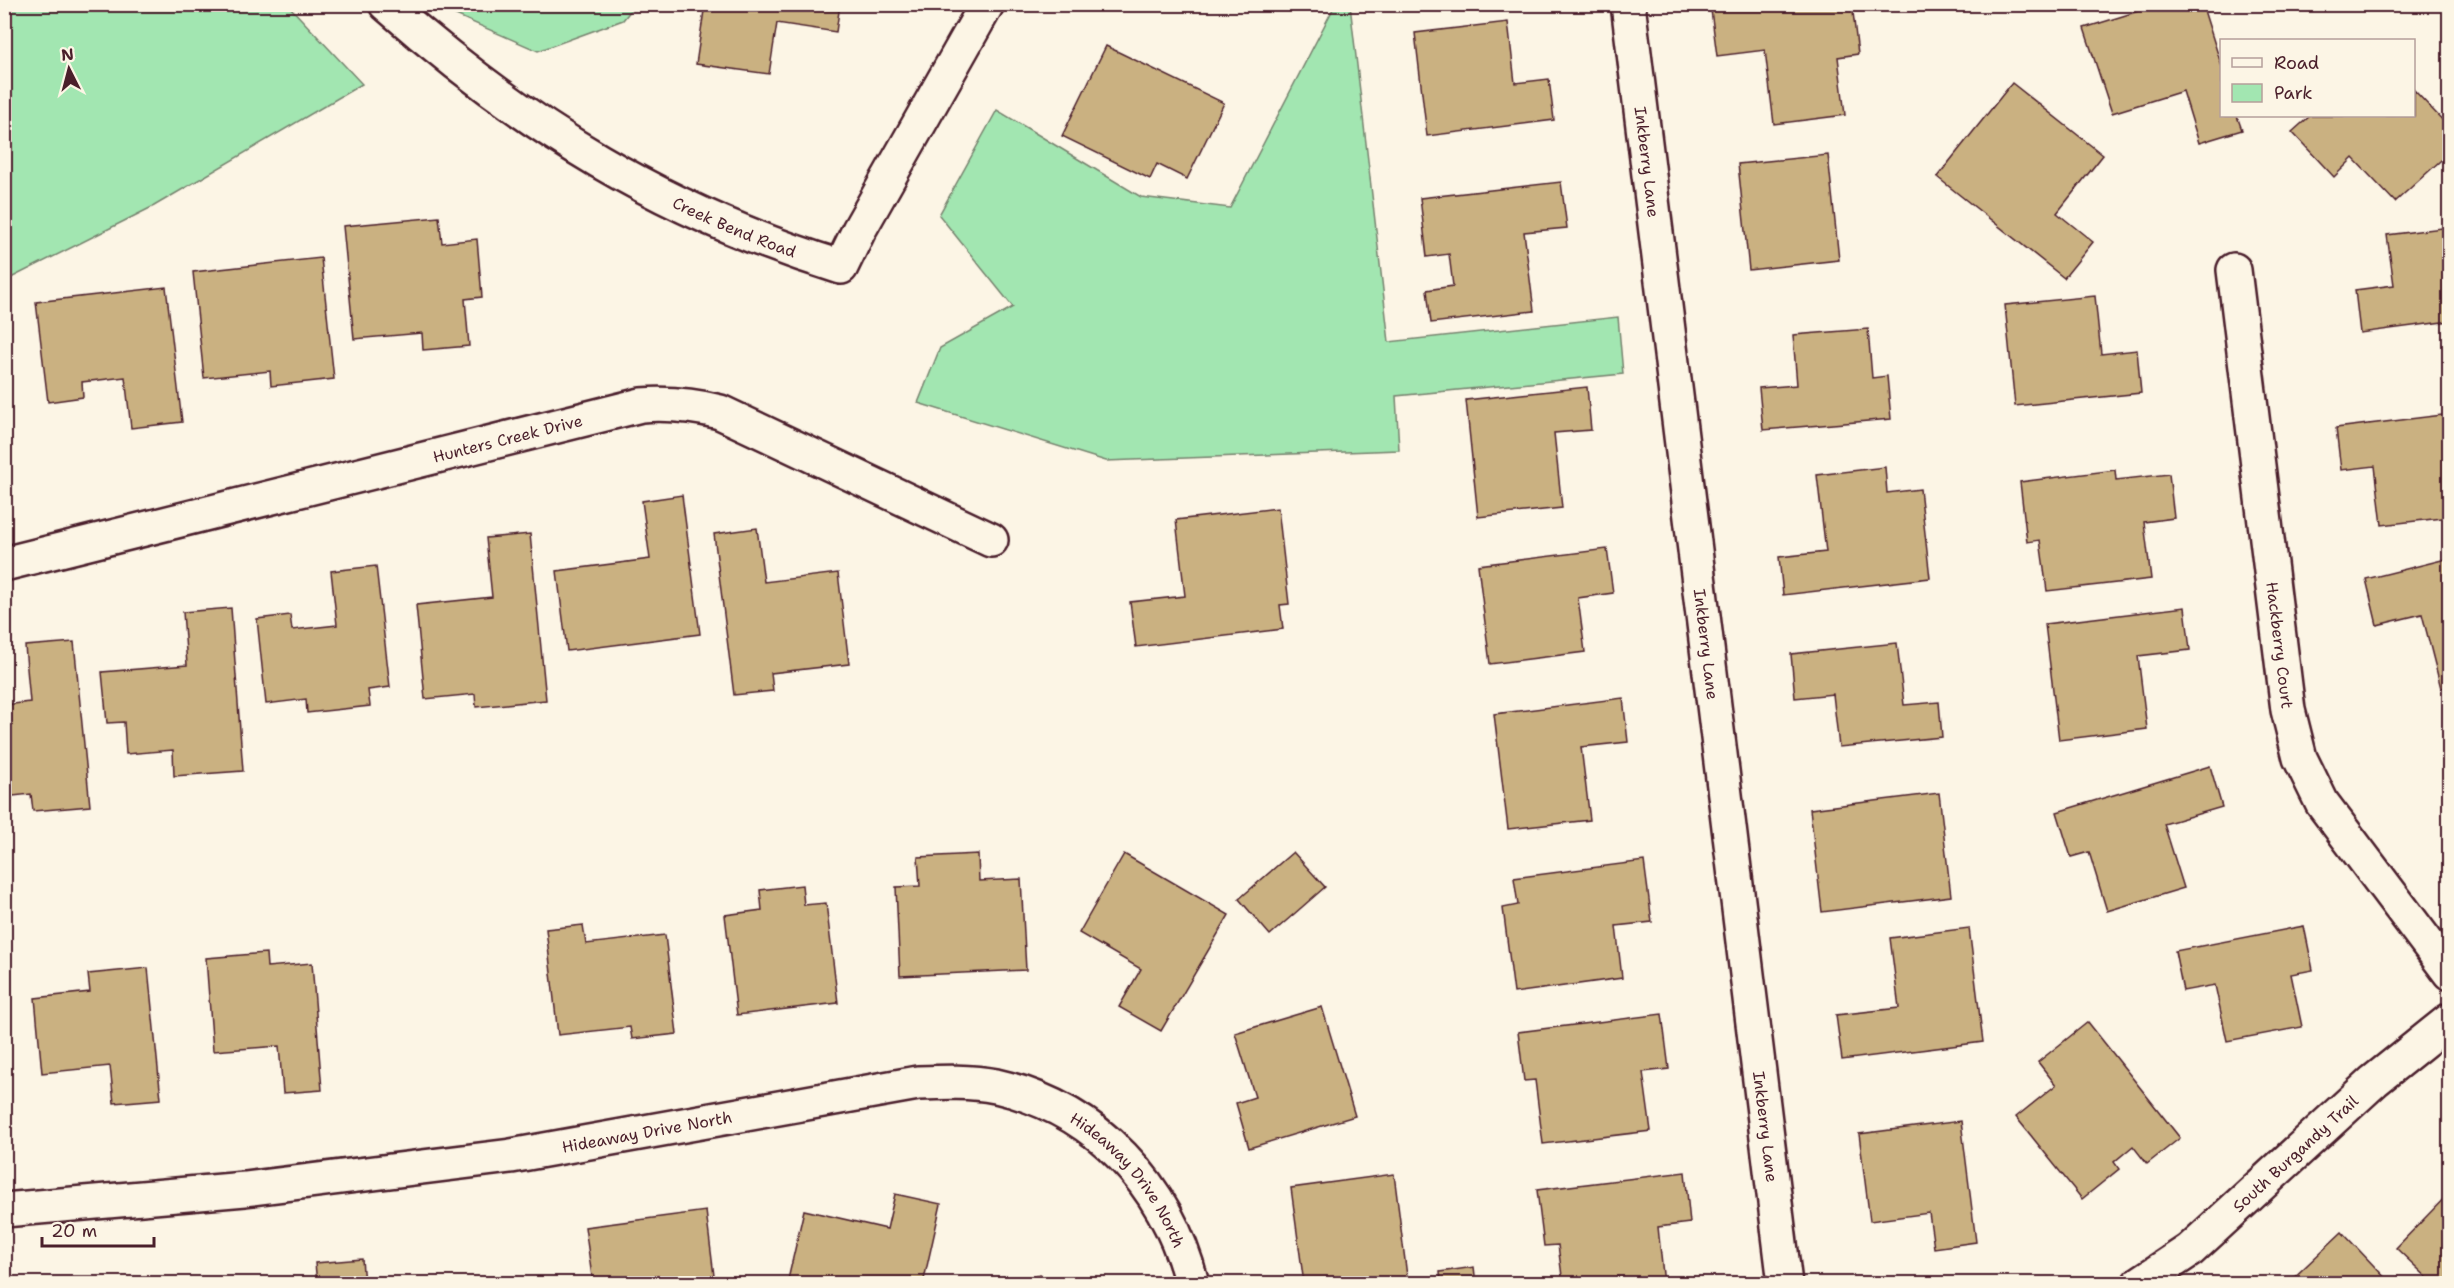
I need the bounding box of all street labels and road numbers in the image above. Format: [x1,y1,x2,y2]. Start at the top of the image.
street label: Inkberry Lane [1630,105,1664,219]
street label: Creek Bend Road [669,192,799,262]
street label: Hunters Creek Drive [431,410,585,468]
street label: Hackberry Court [2261,581,2298,710]
street label: Inkberry Lane [1689,588,1723,701]
street label: Inkberry Lane [1748,1070,1782,1183]
street label: South Burgandy Trail [2228,1091,2363,1217]
street label: Hideaway Drive North [560,1107,734,1158]
street label: Hideaway Drive North [1066,1108,1189,1251]

